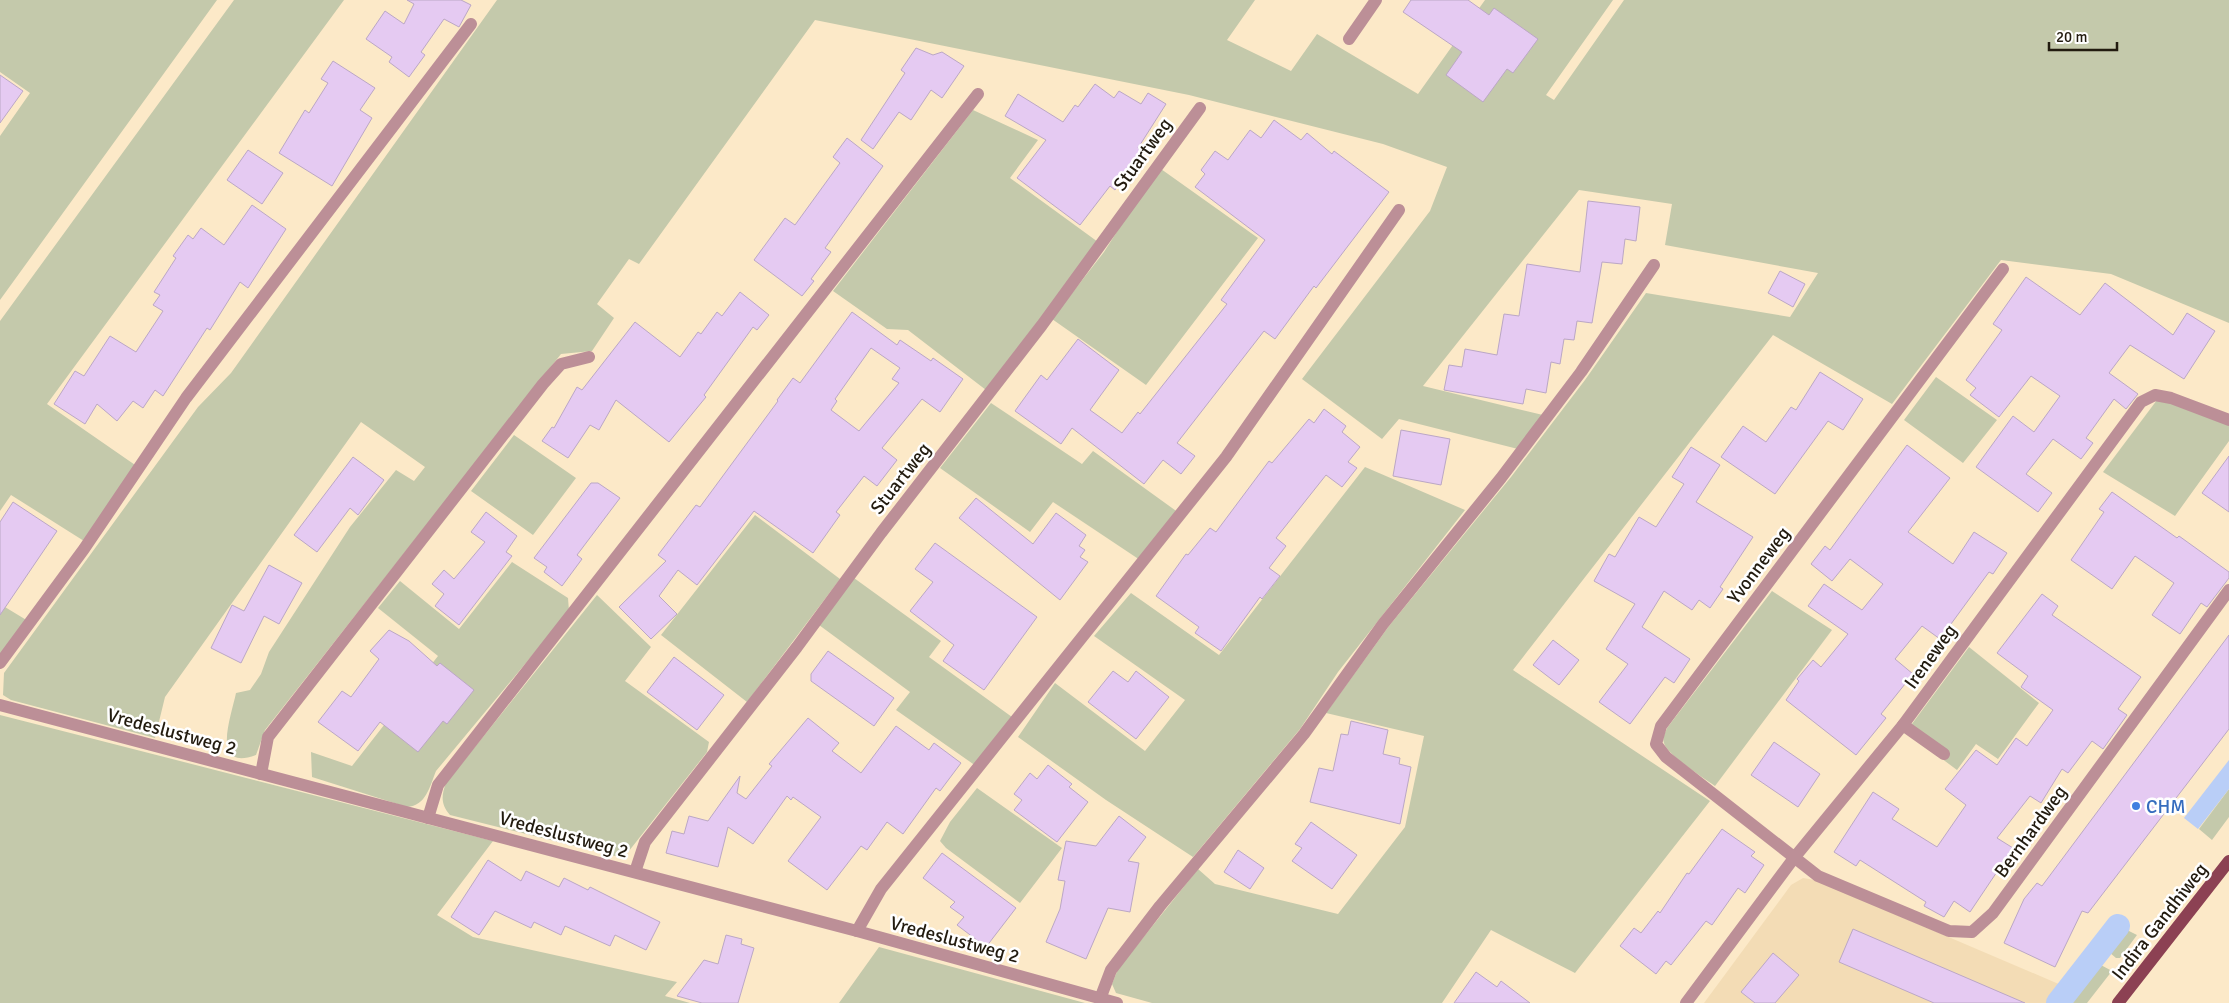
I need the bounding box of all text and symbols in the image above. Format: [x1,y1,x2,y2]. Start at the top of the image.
scale bar [2049,20,2116,52]
text: 20 m [2056,28,2087,46]
street label: Stuartweg [1108,113,1177,196]
street label: Stuartweg [865,438,936,519]
street label: Yvonneweg [1722,522,1796,609]
street label: Ireneweg [1899,619,1962,694]
street label: Vredeslustweg 2 [104,703,239,761]
street label: Bernhardweg [1989,781,2072,882]
place label: CHM [2146,795,2186,819]
marker: CHM [2130,800,2142,812]
street label: Vredeslustweg 2 [496,806,631,864]
street label: Indira Gandhiweg [2107,858,2213,985]
street label: Vredeslustweg 2 [887,911,1022,969]

